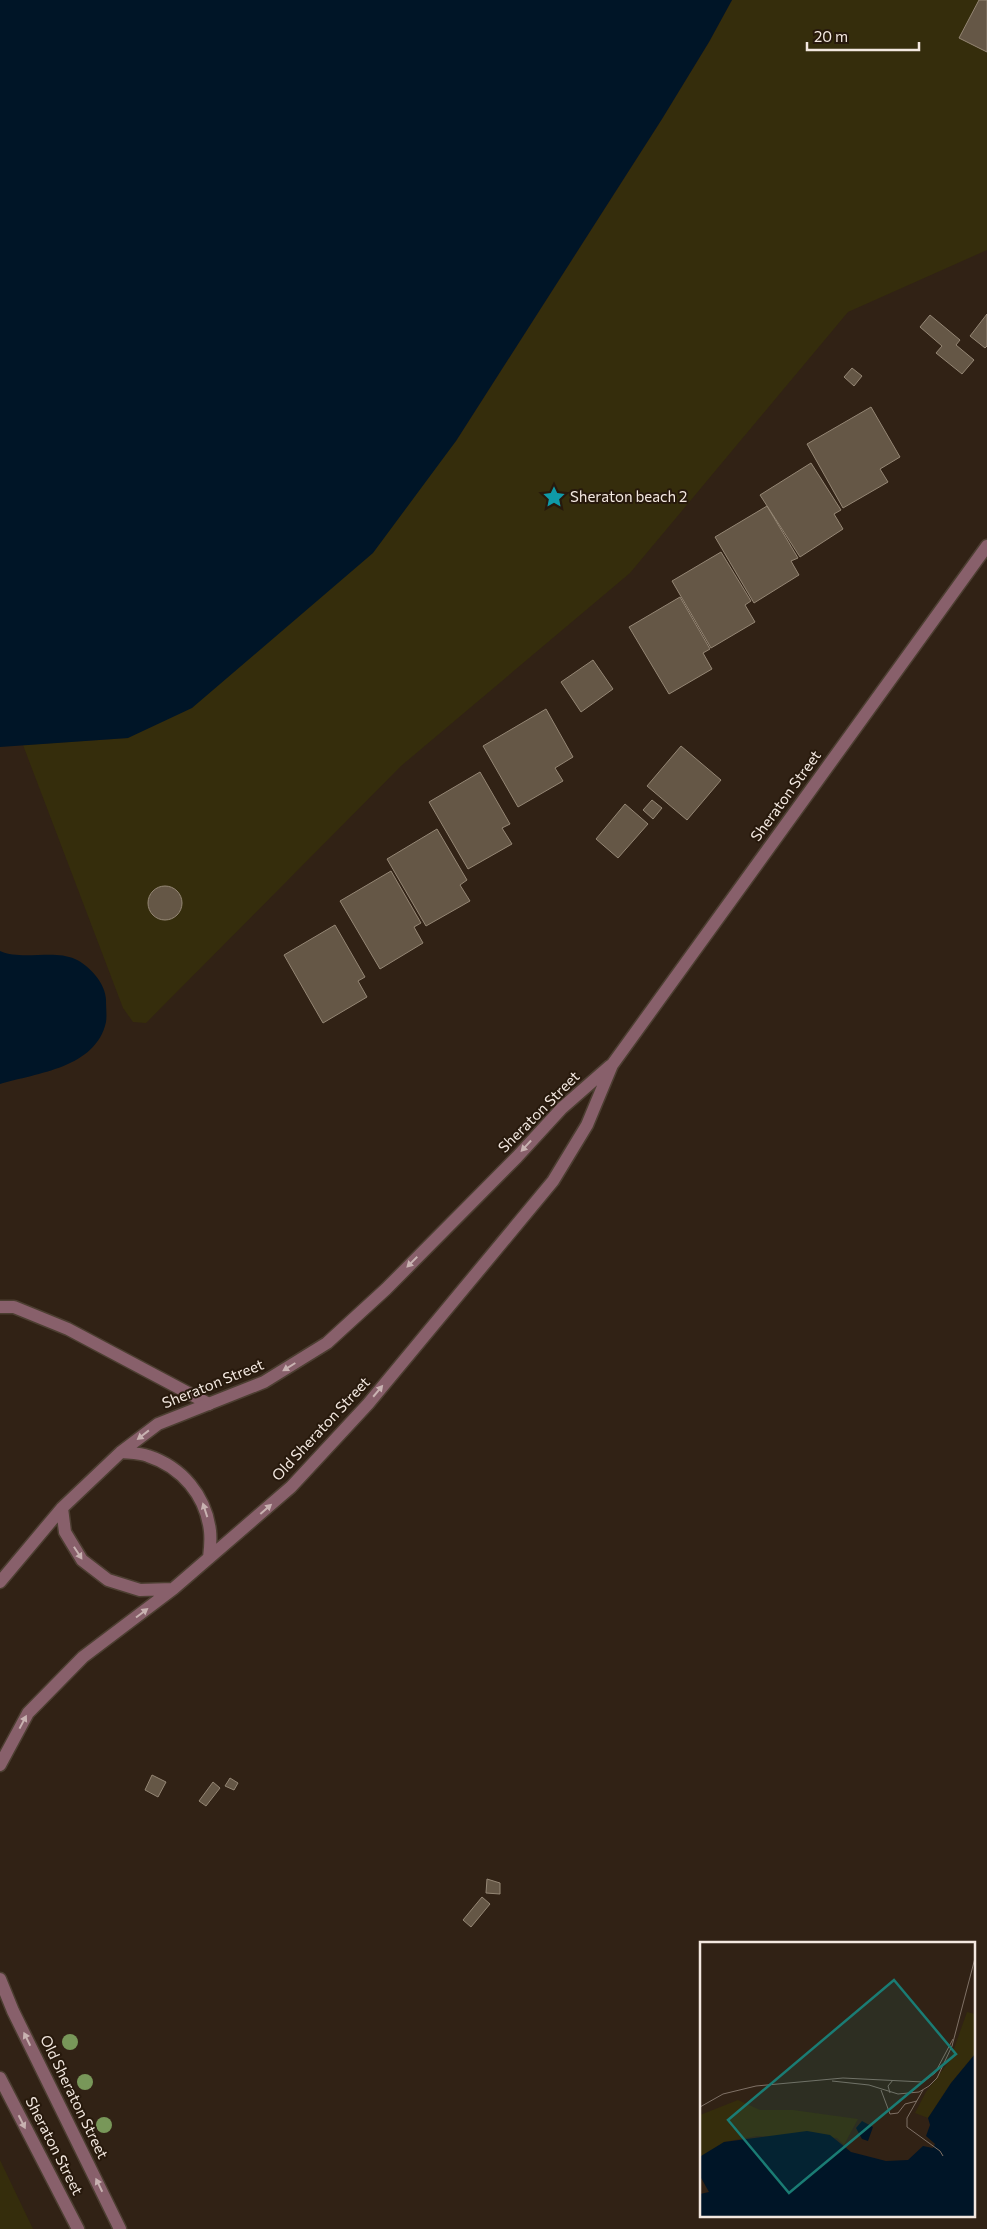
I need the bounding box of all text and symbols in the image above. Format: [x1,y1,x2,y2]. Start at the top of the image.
scale bar [807,20,920,52]
text: 20 m [814,27,848,45]
place icon: Sheraton beach 2 [541,484,567,510]
place label: Sheraton beach 2 [570,487,687,505]
street label: Sheraton Street [746,746,824,844]
street label: Sheraton Street [494,1067,583,1156]
one-way arrow [520,1140,532,1152]
one-way arrow [407,1256,419,1268]
street label: Sheraton Street [159,1355,266,1412]
one-way arrow [282,1362,295,1372]
street label: Old Sheraton Street [267,1373,373,1484]
one-way arrow [373,1385,384,1398]
one-way arrow [137,1430,150,1441]
one-way arrow [200,1503,208,1518]
one-way arrow [260,1503,273,1514]
one-way arrow [73,1546,83,1559]
one-way arrow [135,1607,148,1618]
one-way arrow [19,1715,27,1729]
inset map [700,1942,974,2216]
one-way arrow [23,2032,31,2047]
street label: Old Sheraton Street [36,2032,112,2162]
street label: Sheraton Street [21,2094,87,2198]
one-way arrow [18,2115,27,2128]
one-way arrow [94,2178,102,2192]

